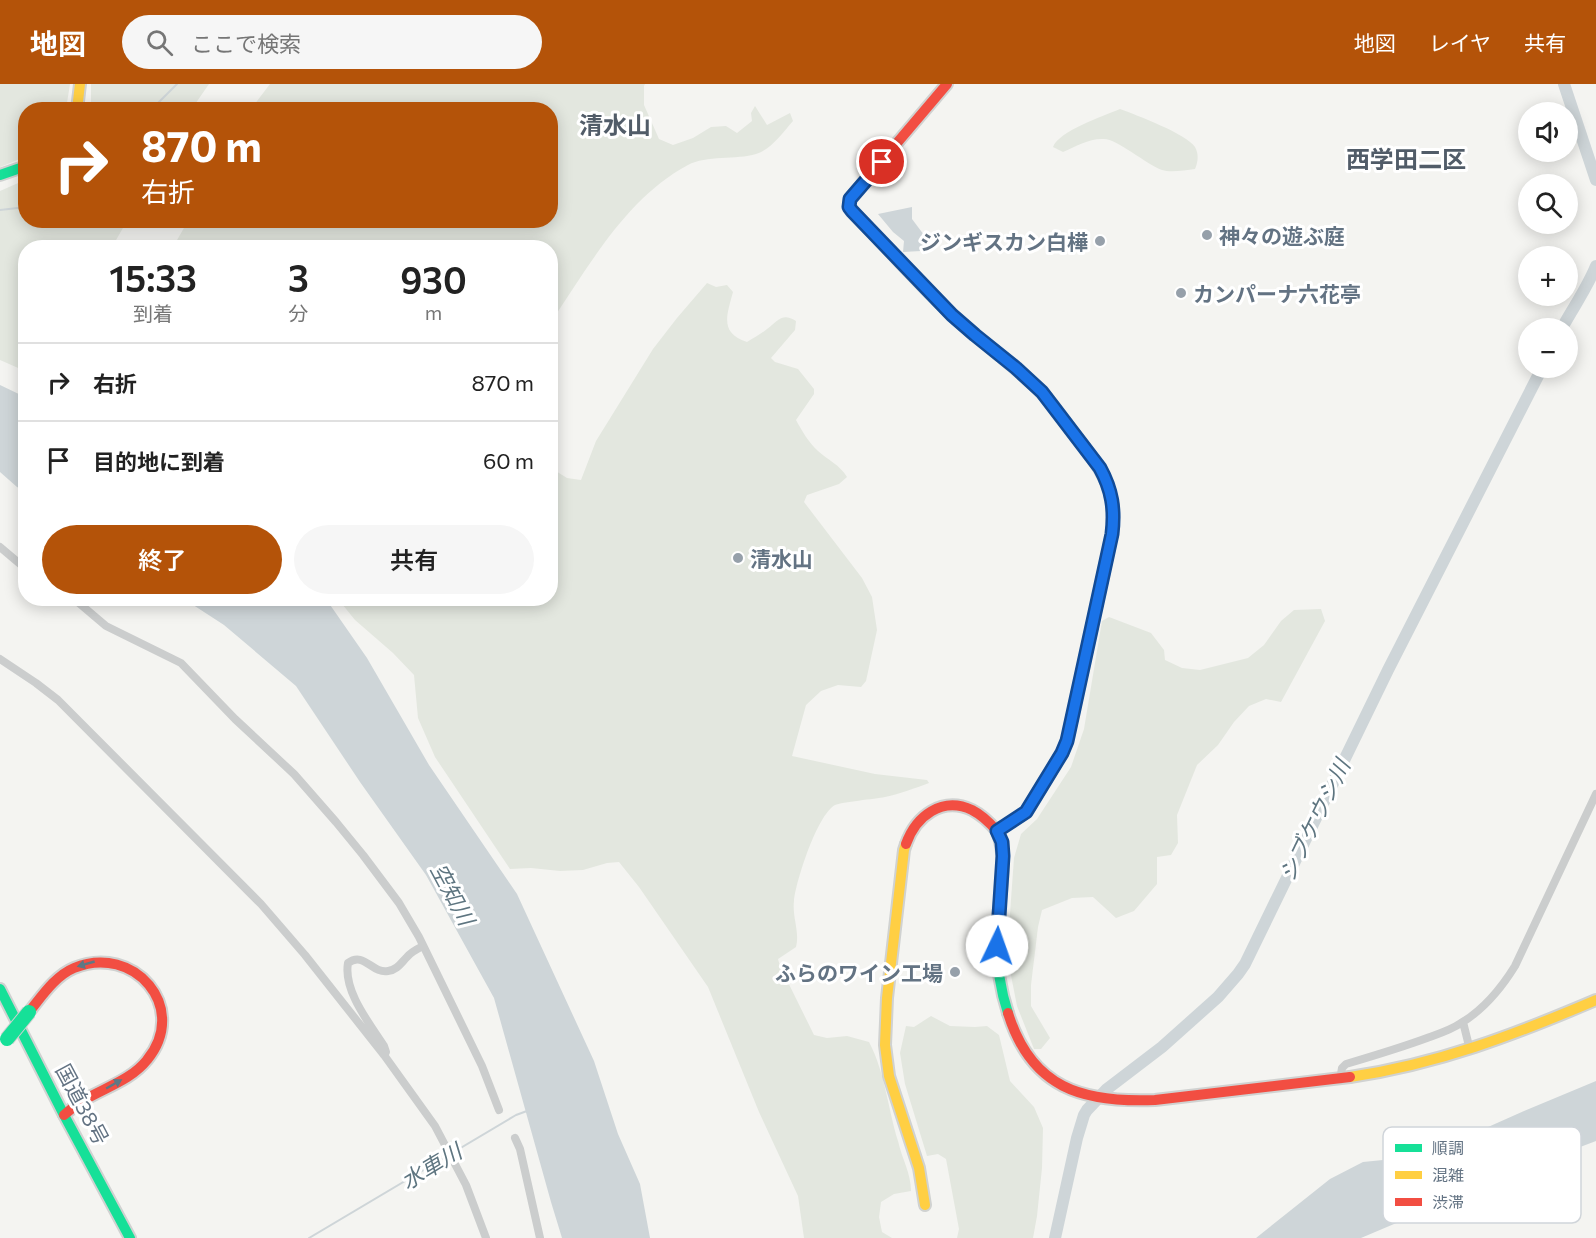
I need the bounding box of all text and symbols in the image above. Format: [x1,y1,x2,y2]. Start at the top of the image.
search box [122,15,542,69]
text: 地図 [30,26,86,60]
icon: search [143,26,176,59]
text: ここで検索 [191,30,301,57]
text: 地図 [1354,30,1396,55]
text: レイヤ [1429,30,1491,55]
text: 共有 [1524,30,1566,55]
map controls [1518,102,1578,378]
button: sound [1518,102,1578,162]
district label: 清水山 [579,110,651,139]
text: 870 m [141,119,262,171]
icon: right [42,126,120,204]
pin [856,136,907,187]
district label: 西学田二区 [1346,144,1466,173]
icon: arrive [865,145,898,178]
button: search [1518,174,1578,234]
text: 右折 [141,175,195,208]
place label: 神々の遊ぶ庭 [1219,223,1345,248]
marker: 神々の遊ぶ庭 [1200,228,1214,242]
place label: ジンギスカン白樺 [920,229,1088,254]
marker: ジンギスカン白樺 [1093,234,1107,248]
button: + [1518,246,1578,306]
text: 15:33 [109,255,197,299]
text: 3 [288,255,309,299]
text: 930 [400,257,467,301]
place label: カンパーナ六花亭 [1193,281,1361,306]
marker: カンパーナ六花亭 [1174,286,1188,300]
text: m [425,300,442,324]
text: 到着 [133,301,173,325]
text: 分 [288,301,308,325]
button: − [1518,318,1578,378]
icon: right [42,366,75,399]
text: 870 m [471,369,534,396]
text: 右折 [93,370,137,397]
icon: arrive [42,444,75,477]
text: 60 m [483,447,534,474]
text: 目的地に到着 [93,448,225,475]
button: 終了 [42,525,282,594]
button: 共有 [294,525,534,594]
place label: 清水山 [750,546,813,571]
marker: 清水山 [731,551,745,565]
water label: シブケウシ川 [1273,753,1356,885]
water label: 空知川 [426,859,481,931]
position arrow [965,914,1029,978]
one-way arrow [77,960,95,969]
place label: ふらのワイン工場 [775,960,943,985]
marker: ふらのワイン工場 [948,965,962,979]
street label: 国道38号 [51,1059,115,1149]
one-way arrow [106,1079,123,1089]
legend [1383,1127,1581,1223]
water label: 水車川 [396,1136,468,1195]
text: 順調 [1432,1138,1464,1157]
text: 混雑 [1432,1165,1464,1184]
text: 渋滞 [1432,1192,1464,1211]

